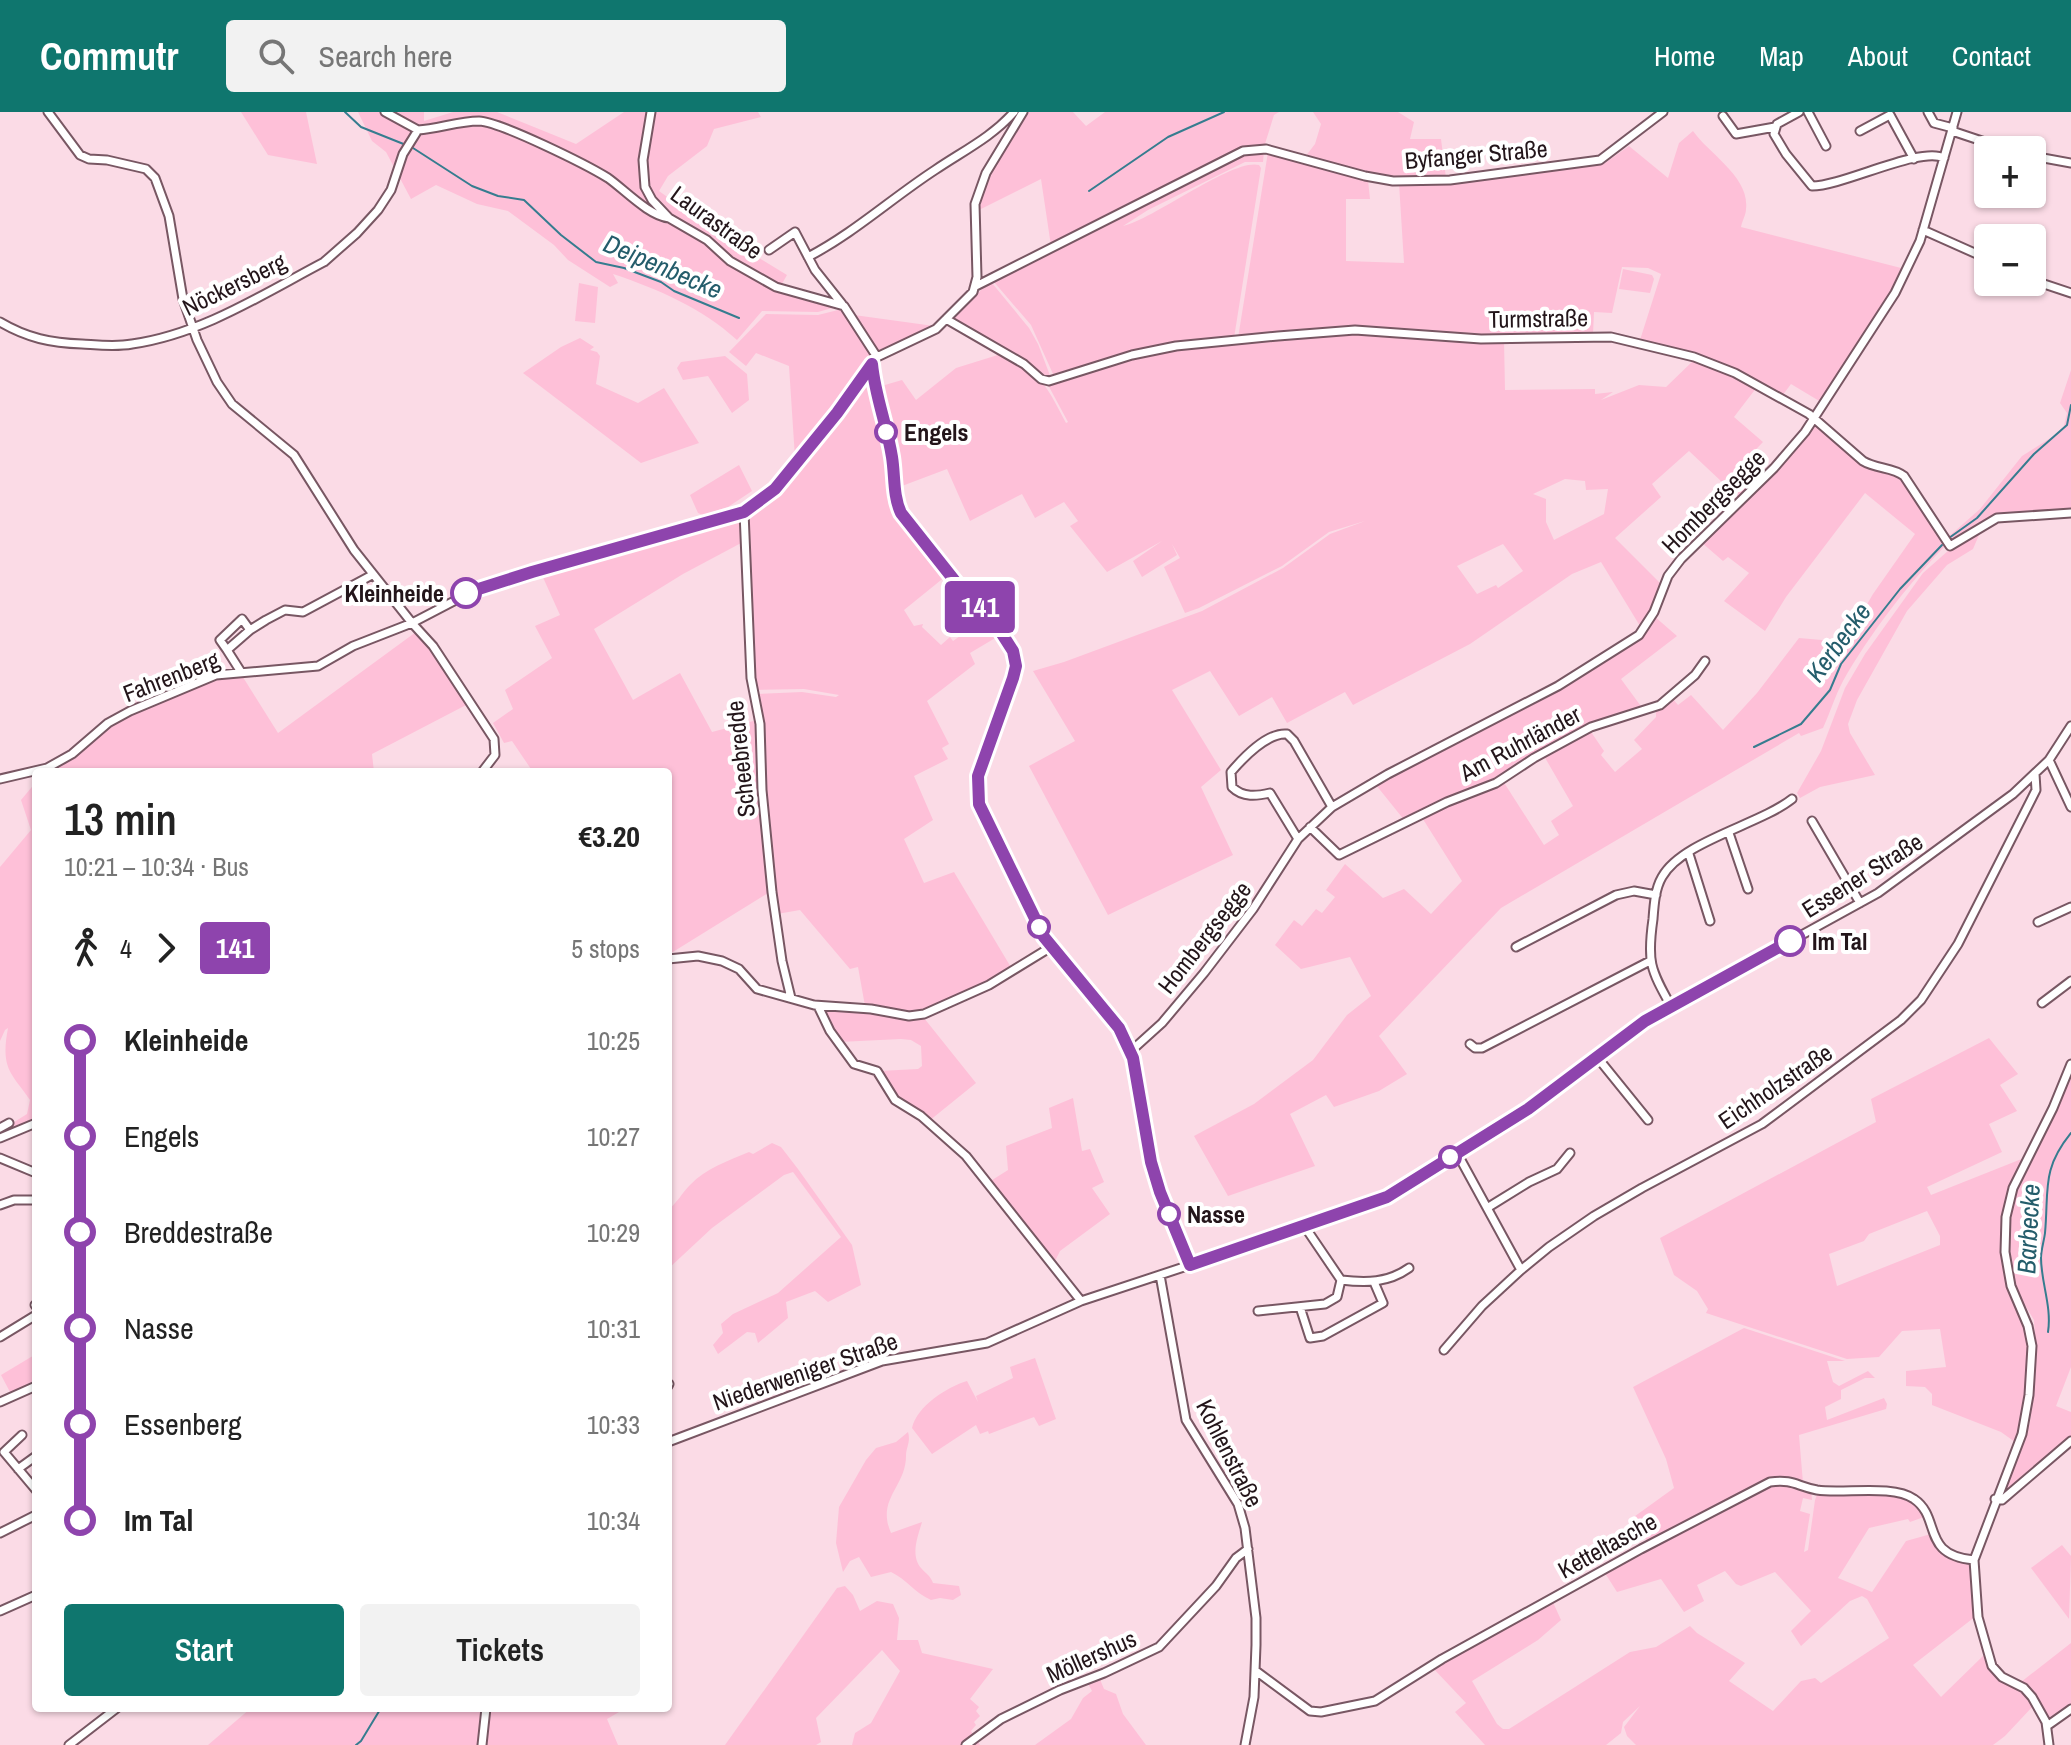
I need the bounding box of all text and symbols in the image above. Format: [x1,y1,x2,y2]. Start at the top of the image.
search box [226,20,786,92]
text: Commutr [40,31,178,82]
icon: search [254,34,298,78]
text: Search here [318,36,453,76]
text: Home [1654,37,1715,75]
text: Map [1759,37,1804,75]
text: About [1848,37,1908,75]
text: Contact [1952,37,2031,75]
street label: Byfanger Straße [1403,132,1549,176]
map controls [1974,136,2046,296]
button: + [1974,136,2046,208]
street label: Laurastraße [665,178,769,266]
button: − [1974,224,2046,296]
water label: Deipenbecke [598,225,728,307]
street label: Nöckersberg [177,245,291,323]
street label: Turmstraße [1488,301,1588,335]
place label: Engels [904,416,969,448]
marker: Engels [875,421,897,443]
street label: Hombergsegge [1654,442,1772,560]
place label: Kleinheide [344,577,444,609]
marker: Kleinheide [451,578,481,608]
line badge: 141 [934,581,1026,633]
text: 141 [961,588,999,626]
water label: Kerbecke [1797,595,1879,689]
street label: Fahrenberg [118,643,224,709]
street label: Am Ruhrländer [1453,698,1586,789]
street label: Scheebredde [718,699,762,819]
text: 13 min [64,789,177,849]
text: €3.20 [578,816,640,856]
street label: Essener Straße [1796,825,1928,925]
text: 10:21 – 10:34 · Bus [64,849,249,884]
street label: Hombergsegge [1150,874,1258,1000]
unlabelled marker [1028,916,1050,938]
place label: Im Tal [1812,925,1867,957]
icon: walk [64,926,108,970]
icon: forward [144,926,188,970]
marker: Im Tal [1775,926,1805,956]
text: 141 [216,929,254,967]
text: 4 [120,931,132,966]
text: 5 stops [571,931,640,966]
text: Kleinheide [124,1020,248,1060]
text: 10:25 [587,1023,640,1058]
street label: Eichholzstraße [1712,1036,1838,1136]
text: Engels [124,1116,199,1156]
text: 10:27 [587,1119,640,1154]
unlabelled marker [1439,1146,1461,1168]
water label: Barbecke [2008,1183,2048,1275]
place label: Nasse [1187,1198,1245,1230]
marker: Nasse [1158,1203,1180,1225]
text: Breddestraße [124,1212,273,1252]
text: 10:29 [587,1215,640,1250]
text: Nasse [124,1308,194,1348]
text: 10:31 [587,1311,640,1346]
street label: Niederweniger Straße [708,1324,902,1418]
street label: Kohlenstraße [1189,1394,1271,1512]
text: Essenberg [124,1404,242,1444]
text: 10:33 [587,1407,640,1442]
text: Im Tal [124,1500,193,1540]
text: 10:34 [587,1503,640,1538]
street label: Ketteltasche [1552,1505,1662,1585]
button: Start [64,1604,344,1696]
button: Tickets [360,1604,640,1696]
street label: Möllershus [1041,1622,1141,1690]

